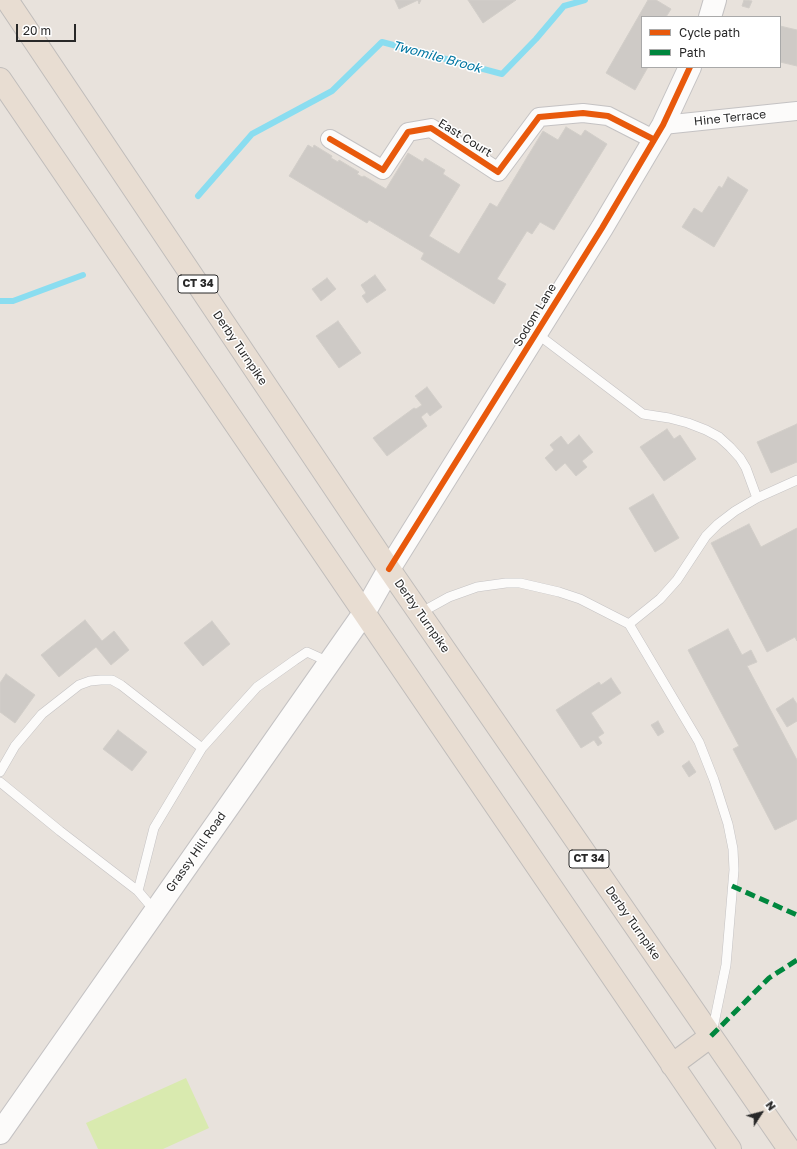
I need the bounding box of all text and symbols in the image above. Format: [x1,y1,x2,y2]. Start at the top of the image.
scale bar [18,16,78,42]
legend [641,16,781,68]
text: 20 m [23,23,51,38]
text: Cycle path [679,25,740,40]
water label: Twomile Brook [391,38,483,76]
text: Path [679,45,706,60]
street label: Hine Terrace [693,107,767,129]
street label: East Court [436,116,494,160]
road number: CT 34 [178,275,218,293]
street label: Sodom Lane [511,281,559,349]
street label: Derby Turnpike [210,308,270,388]
street label: Derby Turnpike [391,576,453,656]
street label: Grassy Hill Road [163,809,229,895]
road number: CT 34 [569,850,609,868]
street label: Derby Turnpike [602,883,664,963]
north arrow [741,1093,781,1133]
text: N [763,1098,779,1113]

